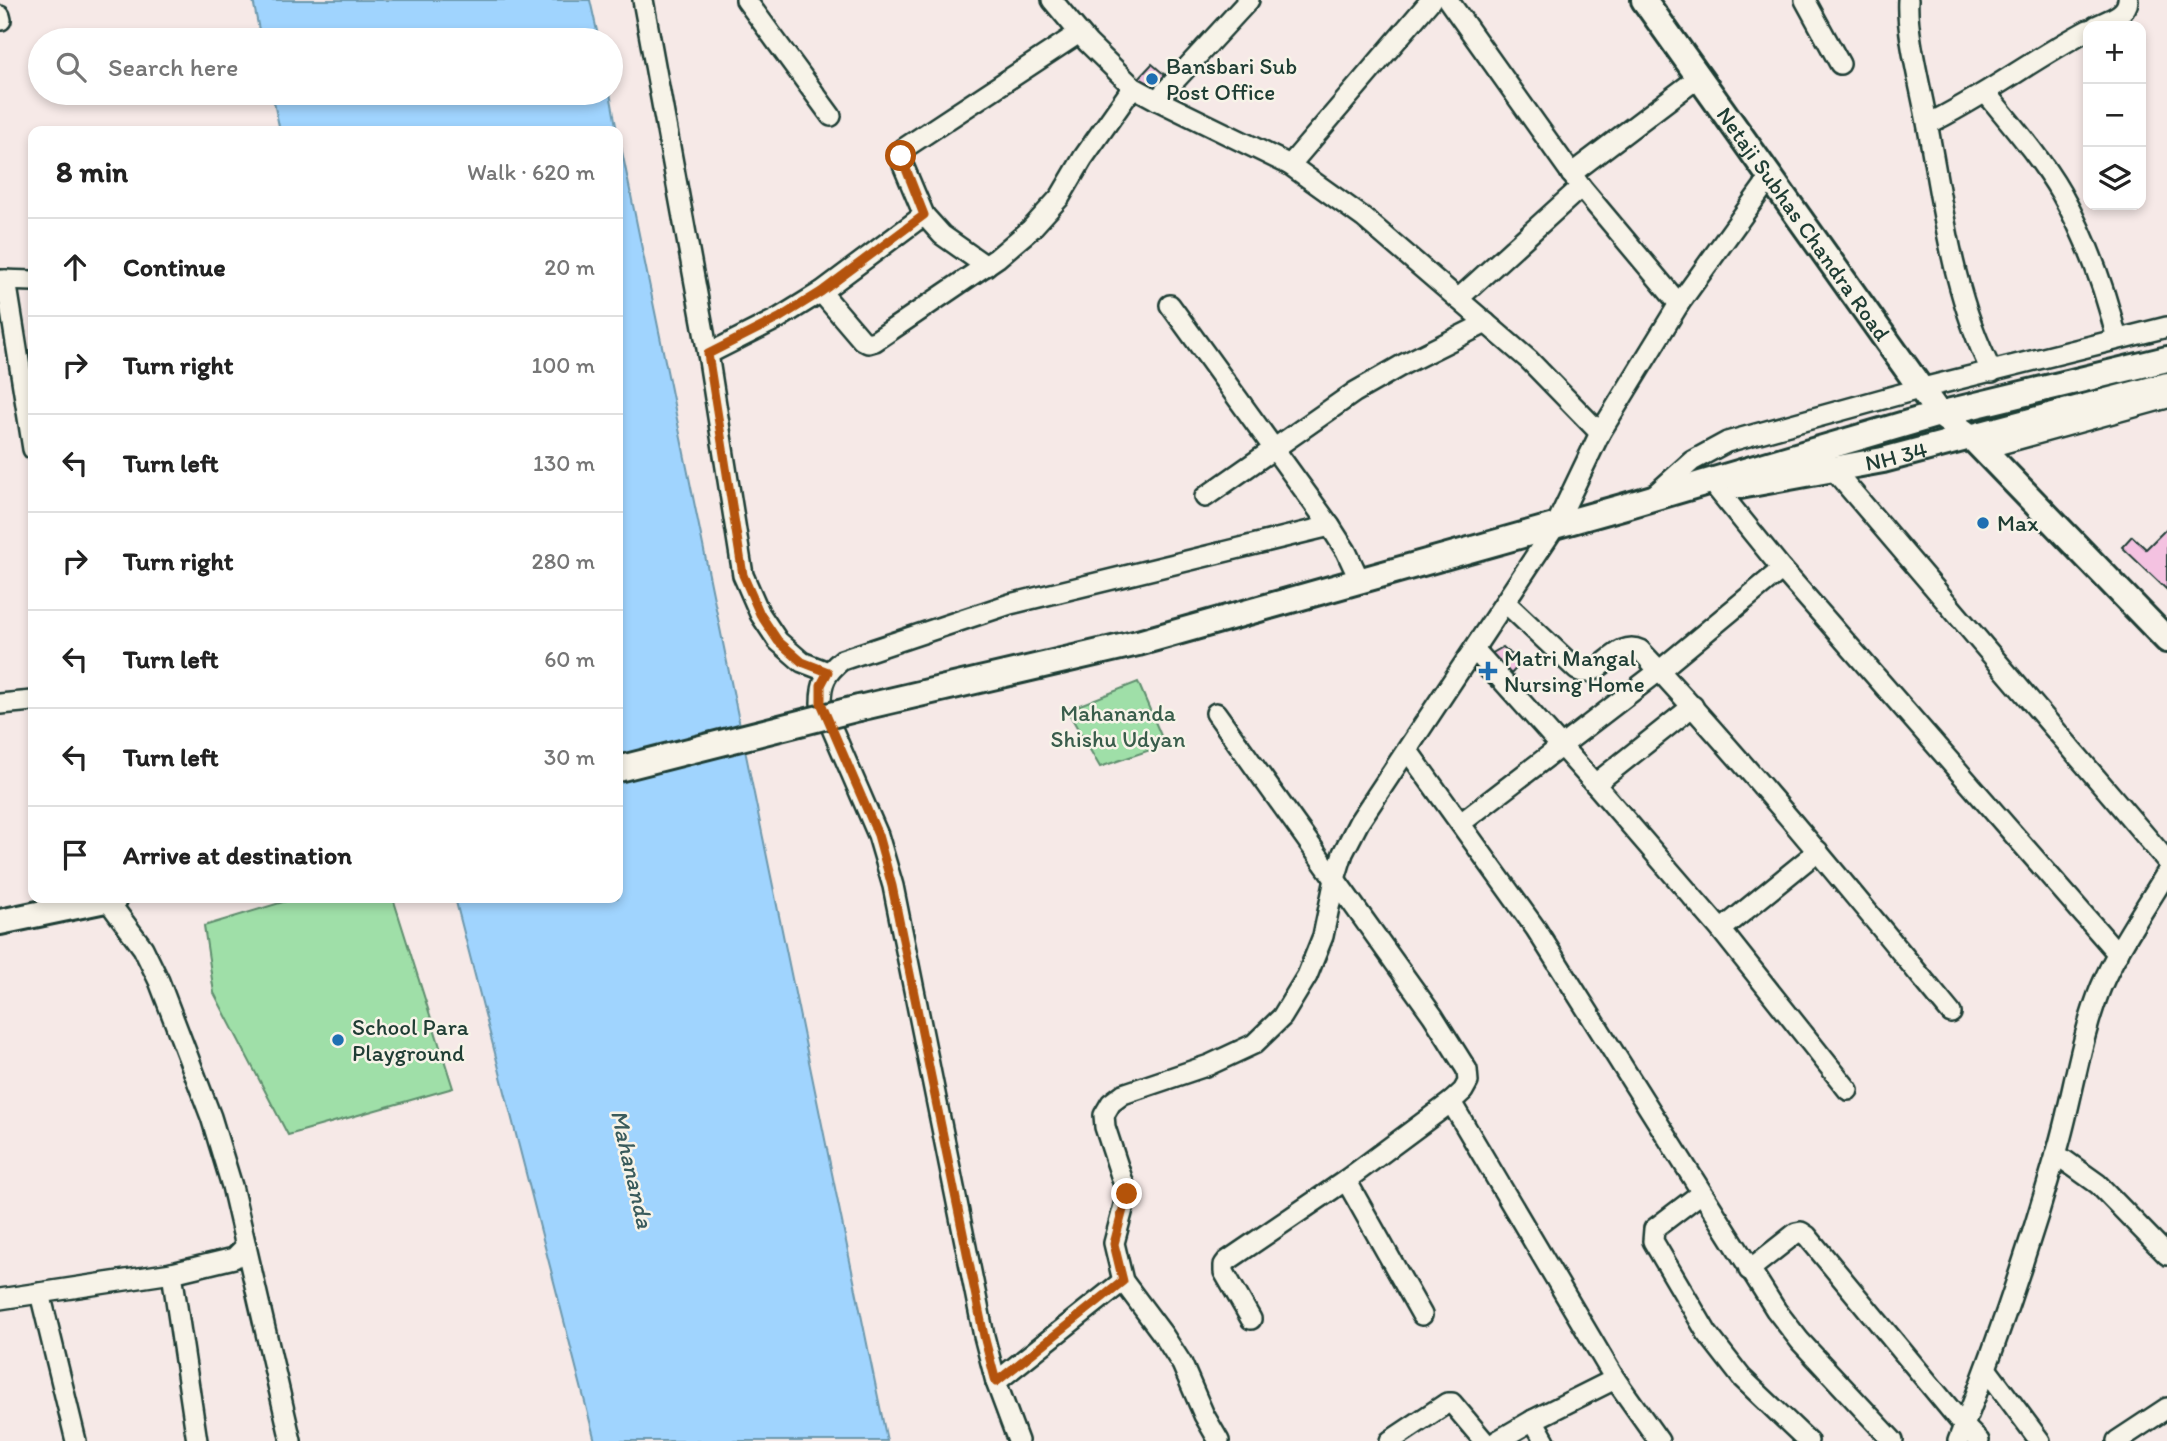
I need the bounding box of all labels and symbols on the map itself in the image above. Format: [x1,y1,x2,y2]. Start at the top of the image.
place label: Bansbari Sub Post Office [1166,52,1297,106]
marker: Bansbari Sub Post Office [1144,71,1160,87]
street label: Netaji Subhas Chandra Road [1711,101,1897,347]
route start [885,140,916,171]
street label: NH 34 [1863,435,1930,477]
place label: Max [1997,509,2039,537]
marker: Max [1975,515,1991,531]
place label: Matri Mangal Nursing Home [1504,644,1645,698]
marker: Matri Mangal Nursing Home [1478,661,1498,681]
park label: Mahananda Shishu Udyan [1051,699,1185,753]
place label: School Para Playground [352,1013,469,1067]
marker: School Para Playground [330,1032,346,1048]
water label: Mahananda [605,1107,660,1231]
route end [1111,1178,1142,1209]

